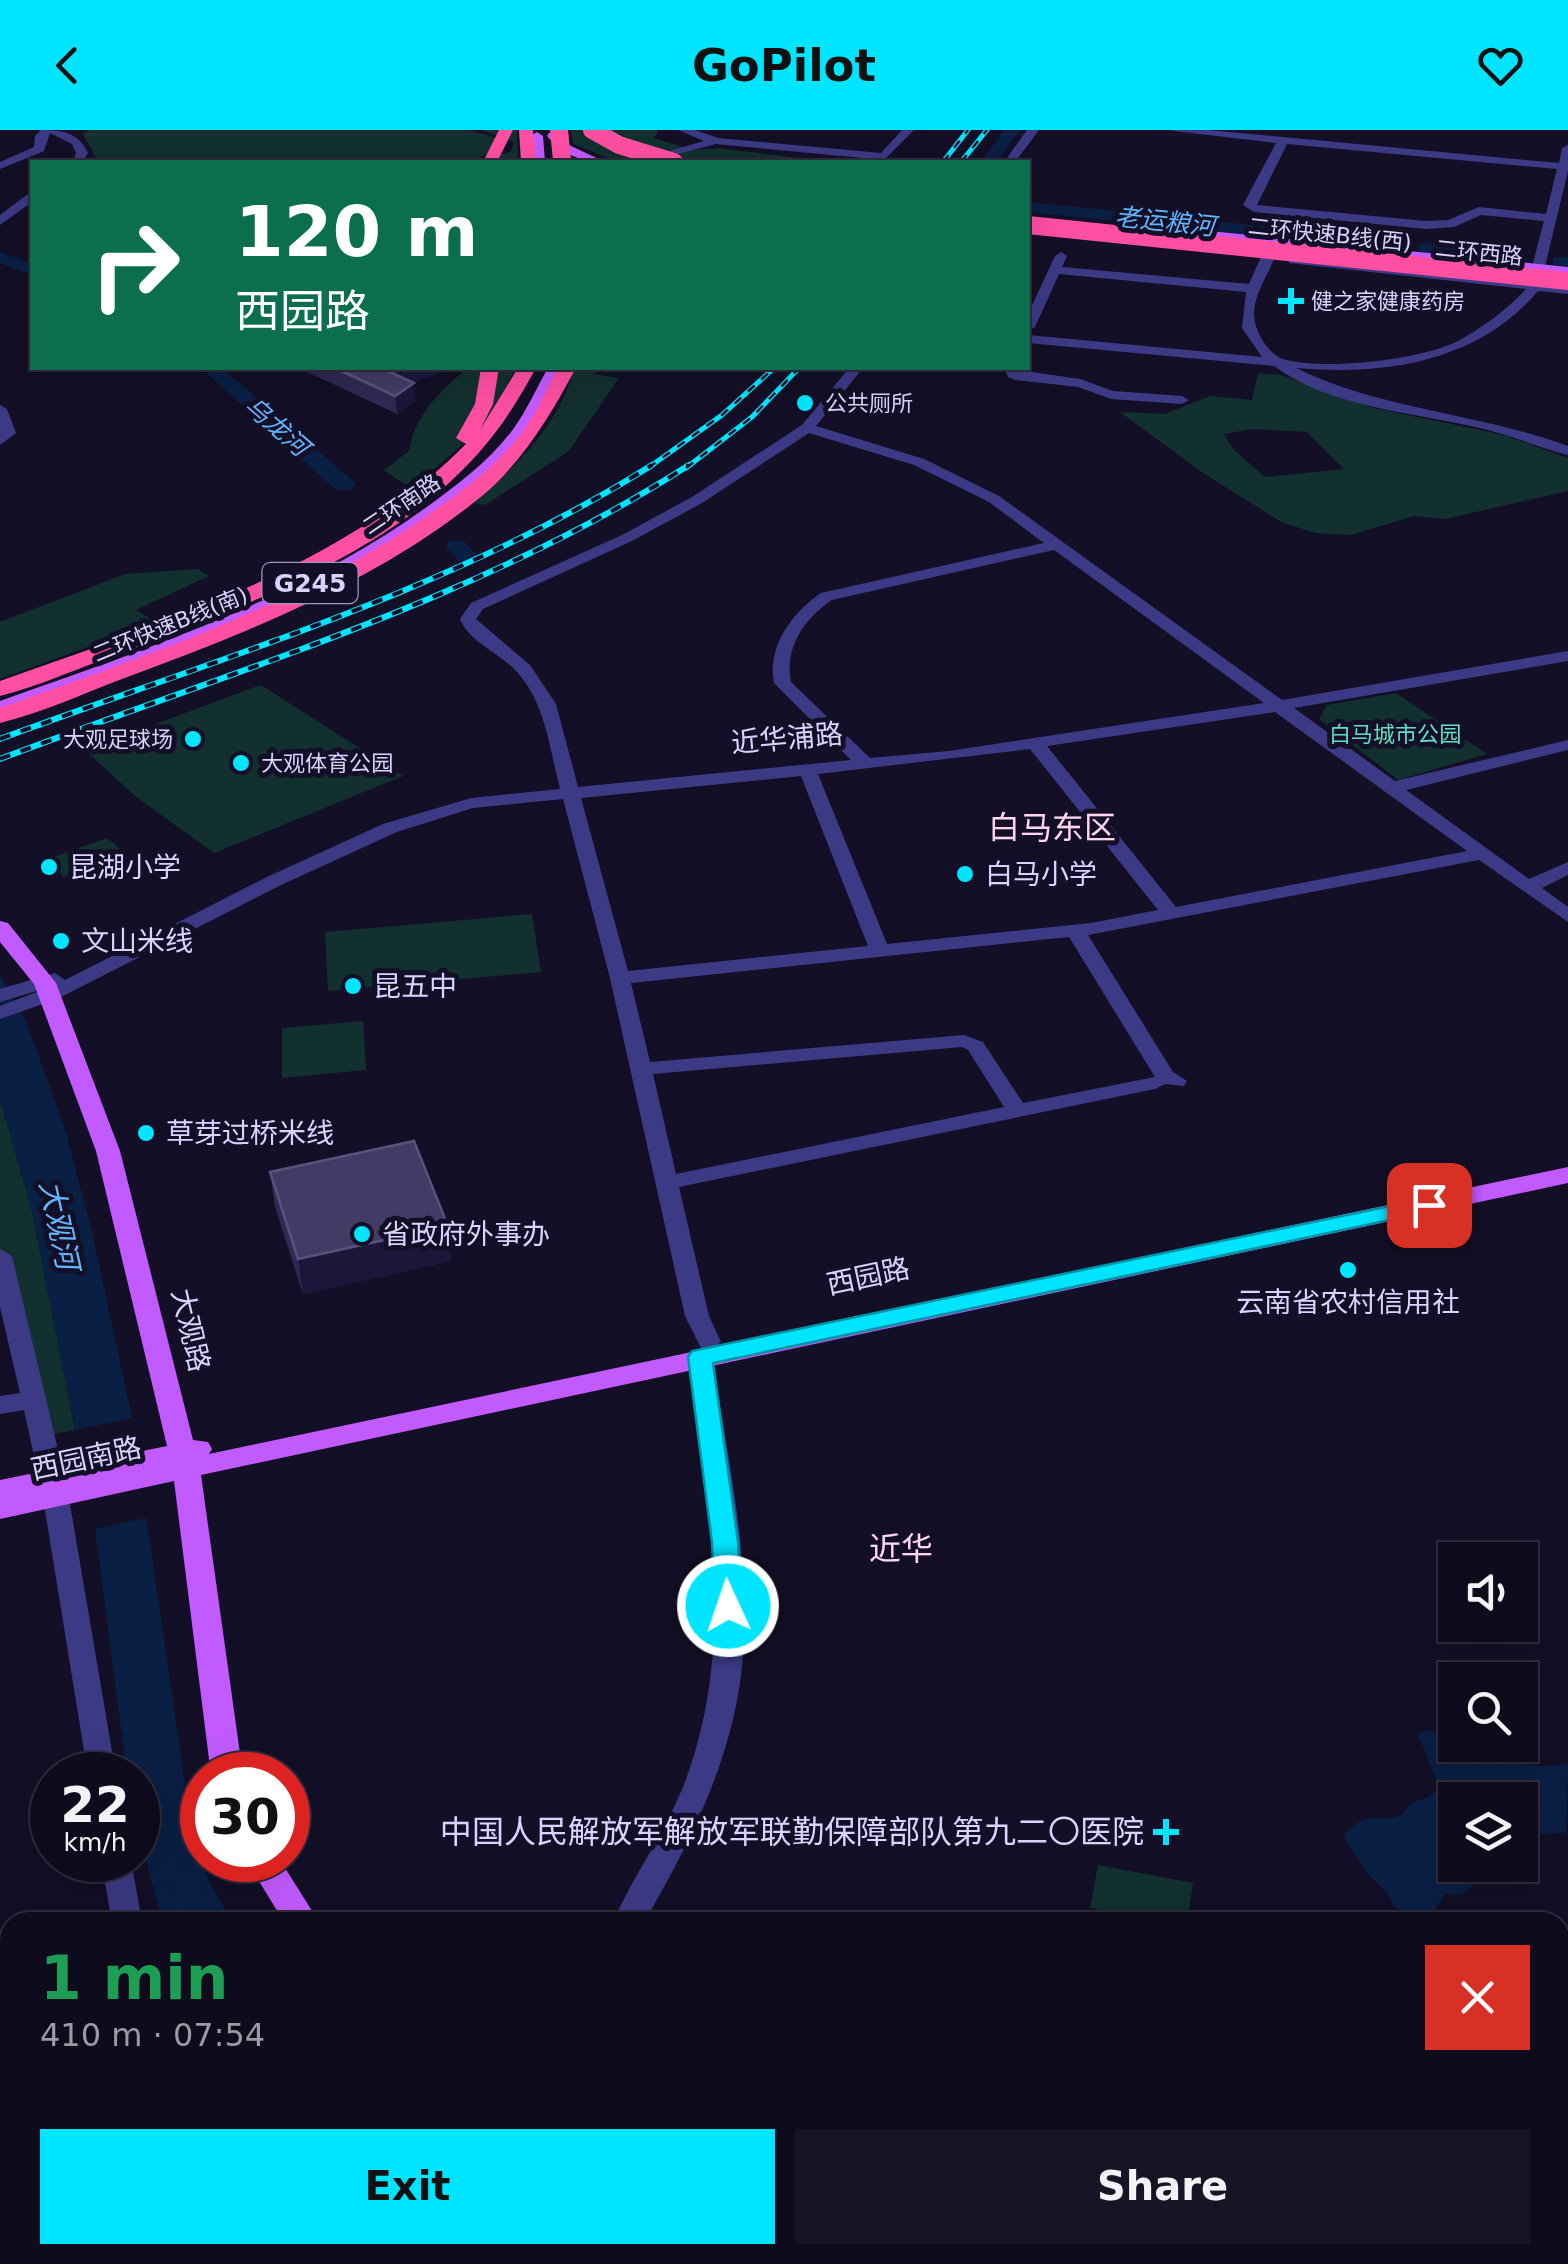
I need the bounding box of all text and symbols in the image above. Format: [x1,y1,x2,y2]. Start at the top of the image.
icon: back [40,38,95,93]
icon: heart [1473,38,1528,93]
text: GoPilot [692,39,876,92]
text: 120 m [235,191,478,273]
icon: right [70,200,200,330]
water label: 老运粮河 [1114,202,1220,242]
street label: 二环快速B线(西) [1247,213,1413,256]
street label: 二环西路 [1434,235,1524,270]
text: 西园路 [235,285,370,338]
place label: 健之家健康药房 [1311,289,1465,314]
marker: 健之家健康药房 [1280,290,1302,312]
water label: 乌龙河 [239,391,317,465]
place label: 公共厕所 [825,391,913,416]
marker: 公共厕所 [794,392,816,414]
street label: 二环南路 [358,469,445,539]
road number: G245 [262,563,358,603]
street label: 二环快速B线(南) [89,582,251,667]
street label: 近华浦路 [730,717,844,760]
park label: 白马城市公园 [1329,722,1461,747]
place label: 大观足球场 [63,727,173,752]
marker: 大观足球场 [182,728,204,750]
place label: 大观体育公园 [261,751,393,776]
marker: 大观体育公园 [230,752,252,774]
district label: 白马东区 [988,809,1116,847]
place label: 昆湖小学 [69,851,181,884]
marker: 昆湖小学 [38,856,60,878]
place label: 白马小学 [985,858,1097,891]
marker: 白马小学 [954,863,976,885]
place label: 文山米线 [81,925,193,958]
marker: 文山米线 [50,930,72,952]
place label: 昆五中 [373,970,457,1003]
marker: 昆五中 [342,975,364,997]
place label: 草芽过桥米线 [166,1117,334,1150]
marker: 草芽过桥米线 [135,1122,157,1144]
pin [1387,1163,1472,1248]
water label: 大观河 [33,1177,87,1277]
icon: arrive [1402,1178,1457,1233]
place label: 省政府外事办 [382,1218,550,1251]
marker: 省政府外事办 [351,1223,373,1245]
street label: 西园路 [824,1252,913,1301]
marker: 云南省农村信用社 [1337,1259,1359,1281]
street label: 大观路 [165,1285,216,1375]
place label: 云南省农村信用社 [1236,1286,1460,1319]
street label: 西园南路 [28,1431,144,1486]
district label: 近华 [869,1530,933,1568]
map controls [1438,1542,1538,1882]
button: sound [1438,1542,1538,1642]
position arrow [676,1554,780,1658]
button: search [1438,1662,1538,1762]
speed limit sign: 30 [180,1752,310,1882]
text: 22 [60,1776,130,1834]
button: layers [1438,1782,1538,1882]
place label: 中国人民解放军解放军联勤保障部队第九二〇医院 [440,1813,1144,1851]
marker: 中国人民解放军解放军联勤保障部队第九二〇医院 [1153,1819,1179,1845]
text: km/h [63,1828,127,1857]
text: 1 min [40,1943,228,2013]
button: close [1425,1945,1530,2050]
text: 410 m · 07:54 [40,2016,265,2054]
button: Exit [40,2129,775,2244]
button: Share [795,2129,1530,2244]

